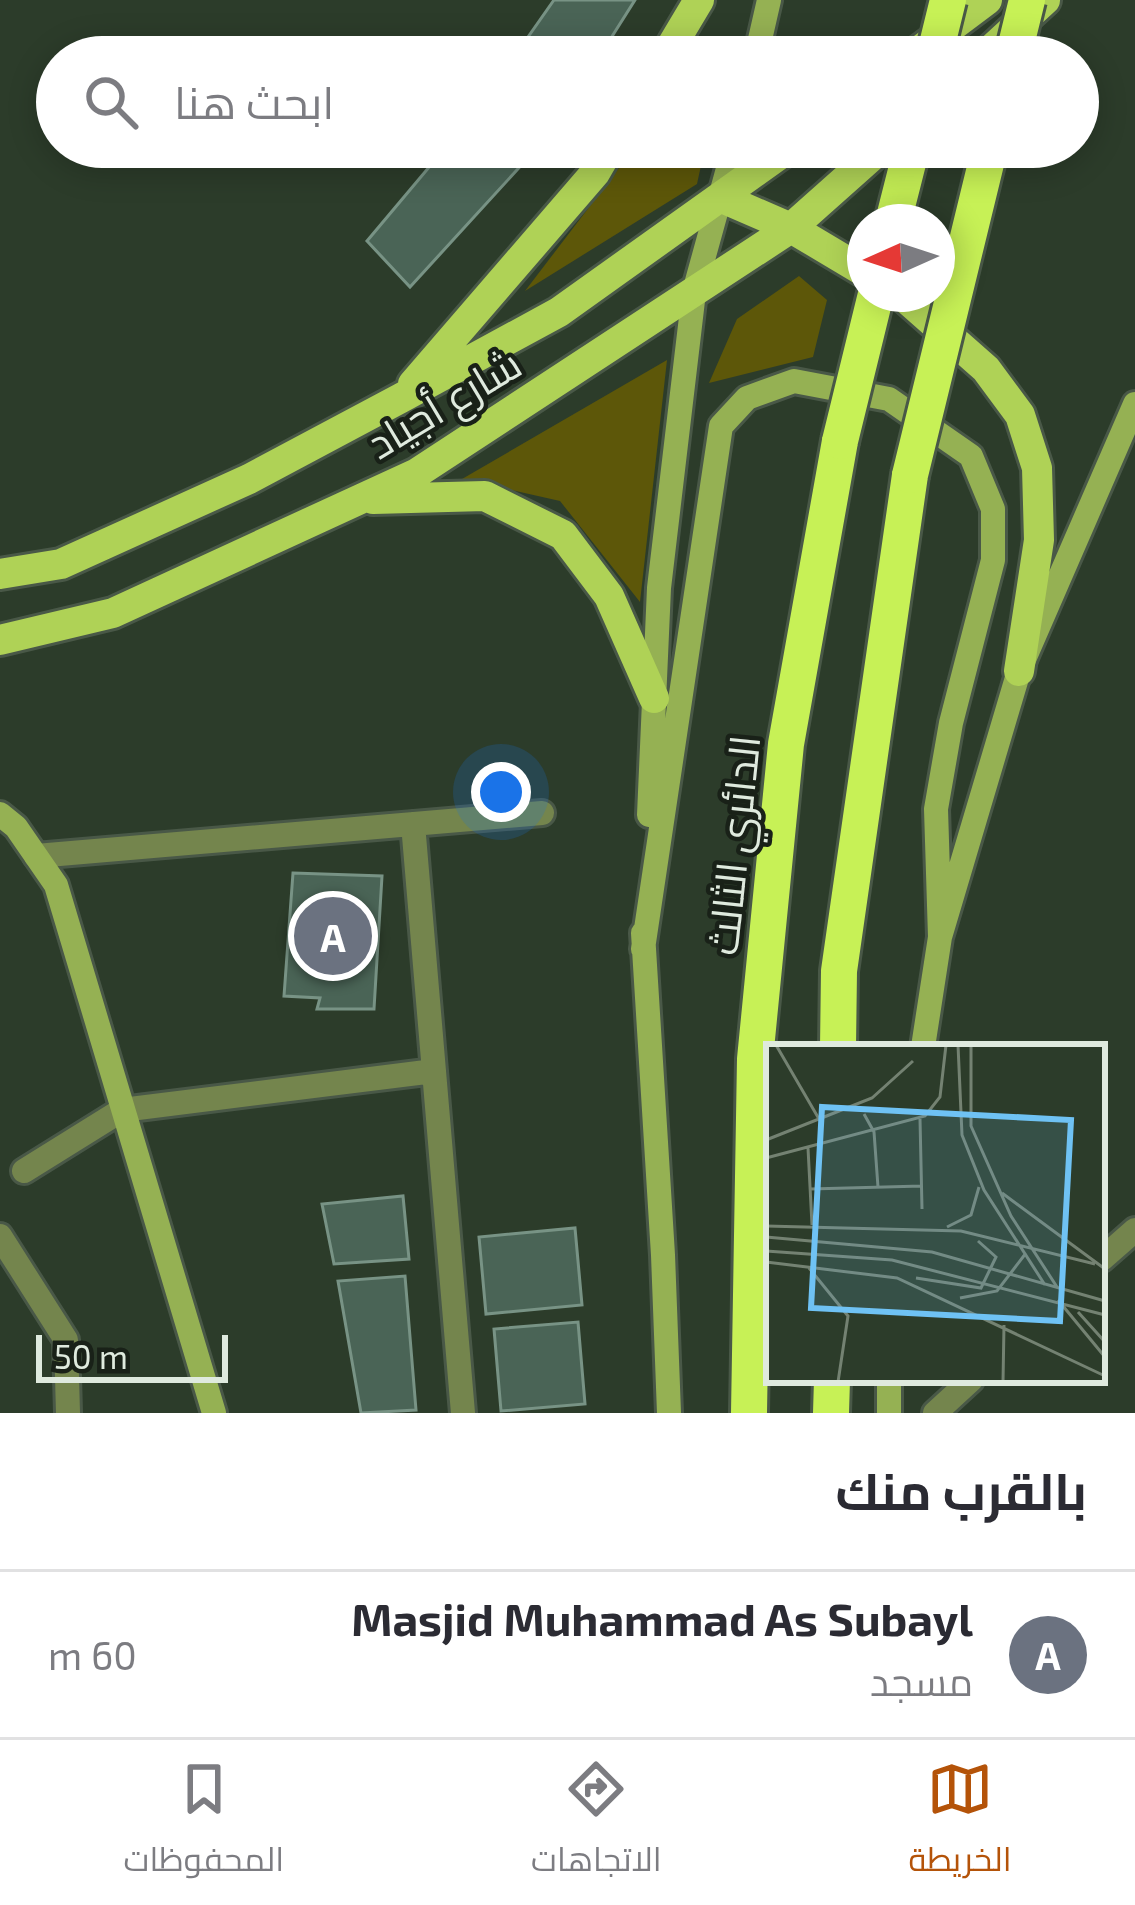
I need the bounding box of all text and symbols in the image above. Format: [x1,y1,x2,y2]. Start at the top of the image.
search box [36,36,1099,168]
icon: search [78,69,144,135]
text: ابحث هنا [174,74,334,128]
north arrow [847,204,955,312]
street label: شارع أجياد [357,337,531,472]
street label: الدائري الثالث [696,733,778,958]
your location [471,762,531,822]
pin: A [294,891,372,981]
inset map [766,1044,1105,1383]
scale bar [36,1329,228,1382]
text: 50 m [54,1336,128,1376]
text: بالقرب منك [835,1459,1087,1520]
text: Masjid Muhammad As Subayl [351,1591,973,1645]
text: 60 m [48,1631,137,1678]
text: A [1035,1631,1061,1678]
text: مسجد [870,1657,973,1704]
tab: المحفوظات [123,1756,284,1890]
tab: الاتجاهات [531,1756,662,1890]
tab: الخريطة [909,1756,1012,1890]

